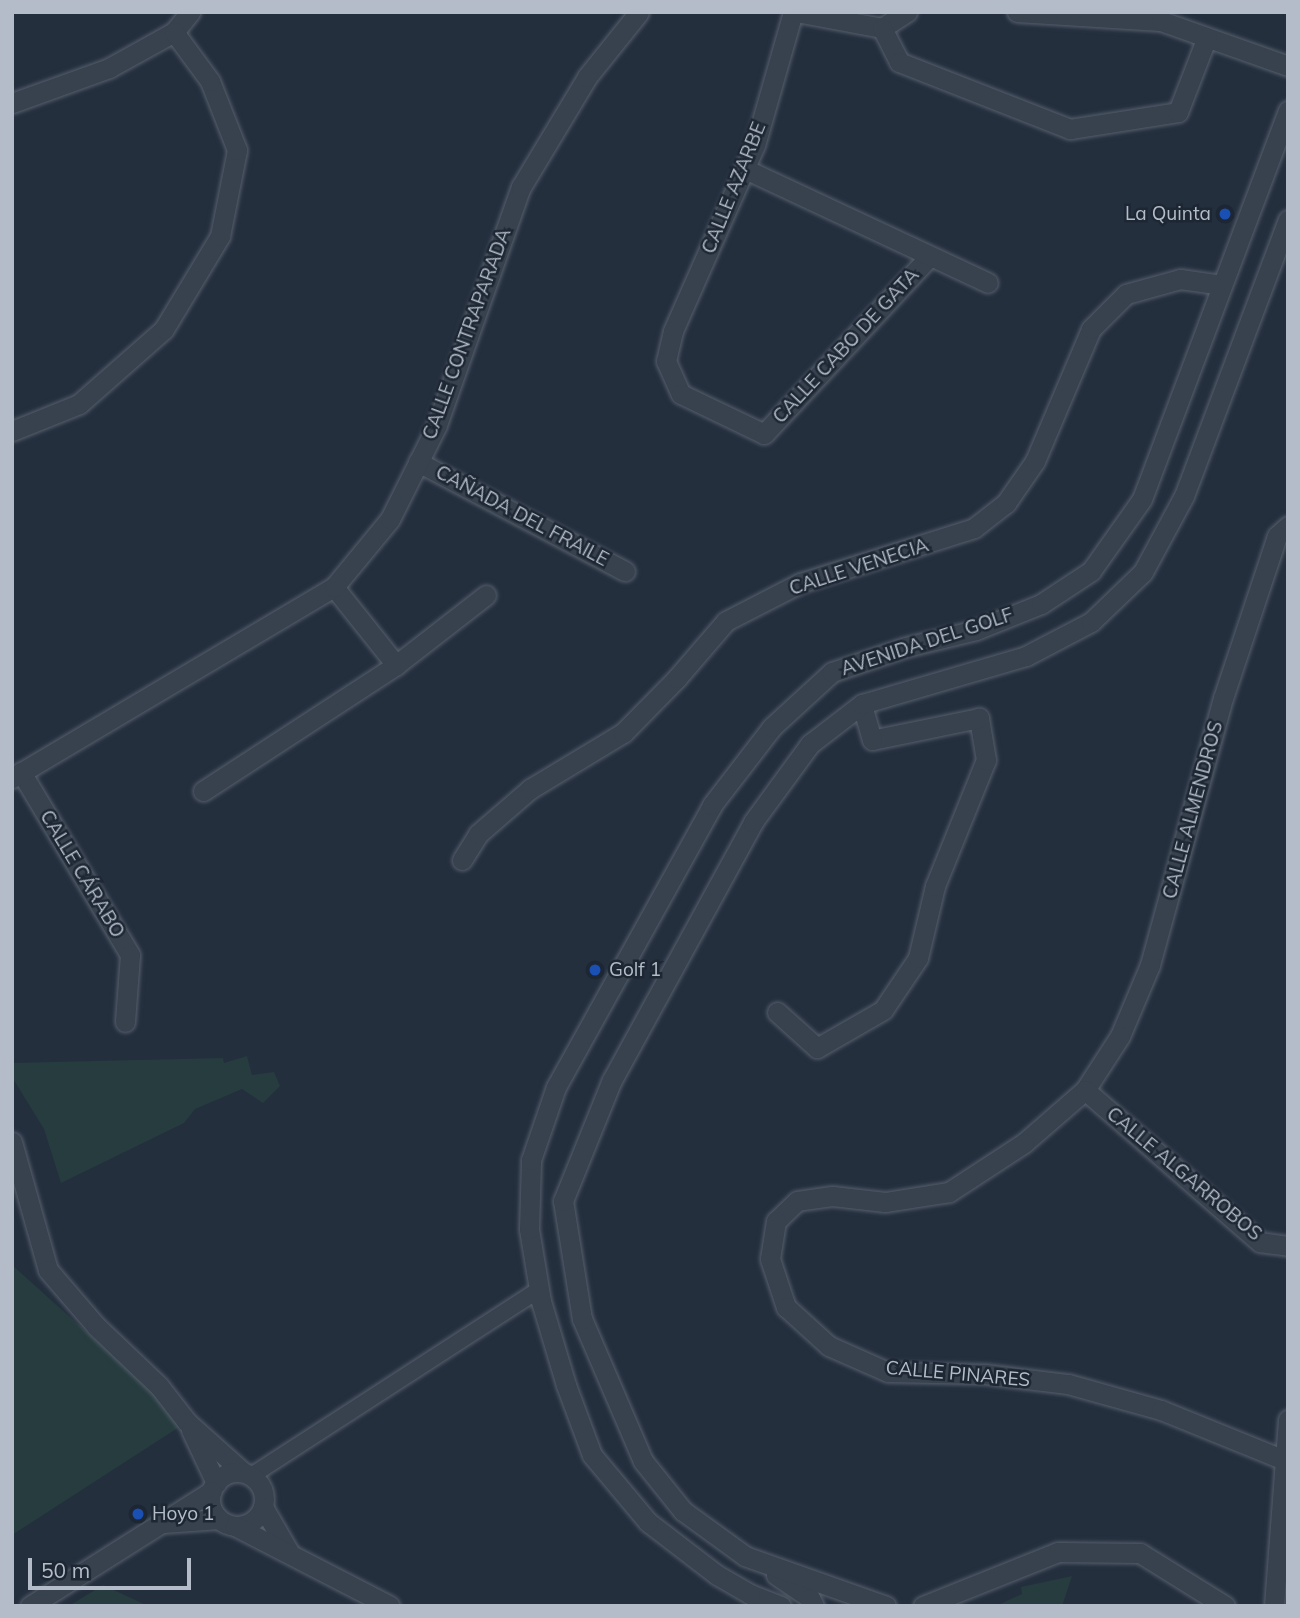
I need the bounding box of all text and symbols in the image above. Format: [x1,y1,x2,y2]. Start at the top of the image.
street label: CALLE AZARBE [697,119,771,257]
place label: La Quinta [1125,203,1211,225]
marker: La Quinta [1217,206,1233,222]
street label: CALLE CONTRAPARADA [418,225,516,443]
street label: CALLE CABO DE GATA [768,264,924,428]
street label: CAÑADA DEL FRAILE [432,461,612,571]
street label: CALLE VENECIA [786,534,932,600]
street label: AVENIDA DEL GOLF [838,603,1016,681]
street label: CALLE ALMENDROS [1158,719,1228,901]
street label: CALLE CÁRABO [35,806,129,942]
place label: Golf 1 [609,959,661,981]
marker: Golf 1 [587,962,603,978]
street label: CALLE ALGARROBOS [1102,1103,1266,1245]
street label: CALLE PINARES [885,1356,1031,1392]
place label: Hoyo 1 [152,1503,214,1525]
marker: Hoyo 1 [130,1506,146,1522]
scale bar [32,1544,194,1588]
text: 50 m [41,1557,90,1583]

